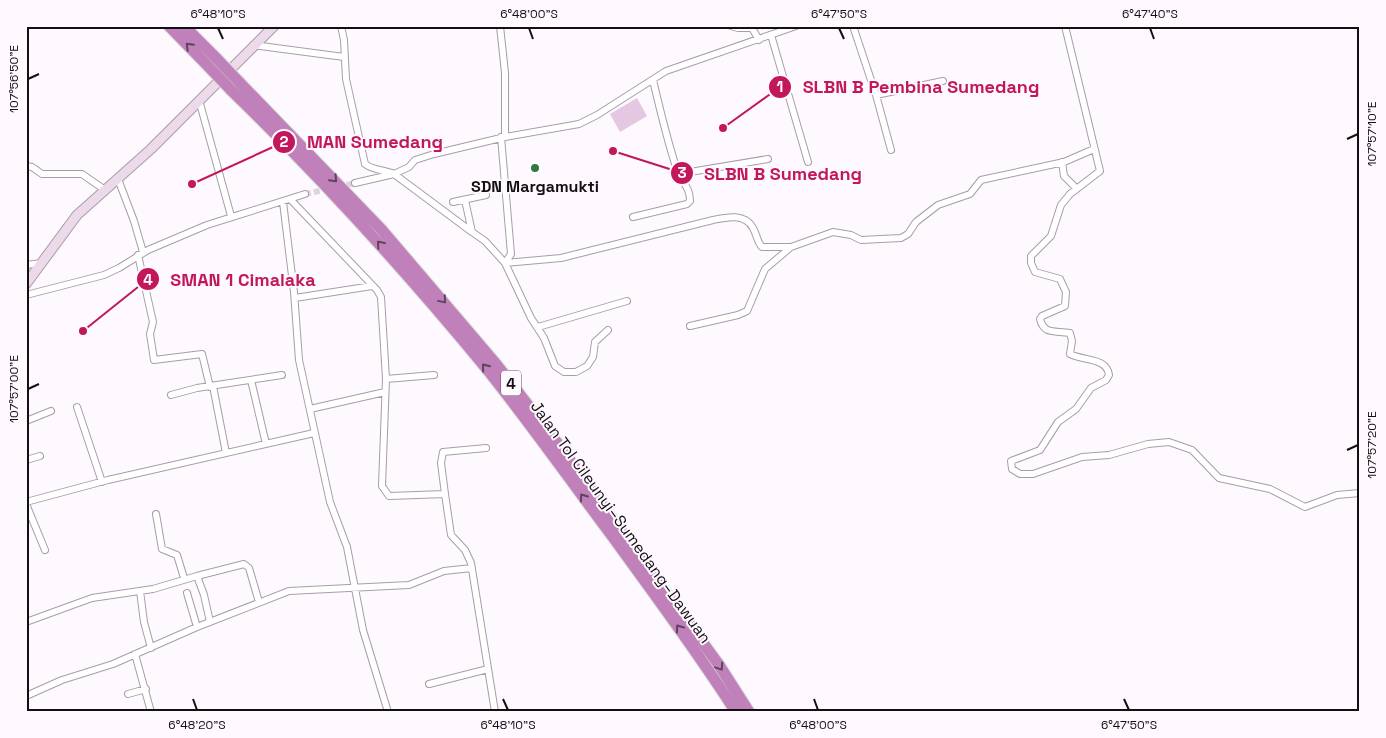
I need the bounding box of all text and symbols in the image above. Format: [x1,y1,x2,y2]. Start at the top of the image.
text: 6°48'10"S [190,6,246,22]
text: 6°48'00"S [500,6,558,22]
text: 6°47'50"S [811,6,867,22]
text: 6°47'40"S [1122,6,1178,22]
one-way arrow [186,43,195,52]
text: 107°56'50"E [6,45,22,113]
callout: SLBN B Pembina Sumedang [768,70,1050,103]
text: SLBN B Pembina Sumedang [803,75,1039,98]
text: 1 [777,77,783,96]
text: 107°57'10"E [1364,101,1380,167]
callout: MAN Sumedang [272,125,453,158]
text: MAN Sumedang [307,130,443,153]
text: 2 [280,132,289,151]
callout: SLBN B Sumedang [669,157,872,190]
marker: SDN Margamukti [529,162,541,174]
text: SLBN B Sumedang [704,162,862,185]
text: 3 [677,163,687,182]
one-way arrow [328,174,337,183]
place label: SDN Margamukti [471,176,599,197]
one-way arrow [376,240,385,249]
callout: SMAN 1 Cimalaka [135,263,326,296]
text: SMAN 1 Cimalaka [170,268,316,291]
text: 4 [143,270,153,289]
one-way arrow [437,294,446,303]
text: 107°57'00"E [6,355,22,423]
one-way arrow [482,364,491,373]
road number: 4 [501,370,521,396]
street label: Jalan Tol Cileunyi–Sumedang–Dawuan [526,397,716,647]
text: 107°57'20"E [1364,411,1380,479]
one-way arrow [580,493,589,503]
one-way arrow [676,624,685,634]
one-way arrow [714,661,723,671]
text: 6°48'20"S [168,717,226,733]
text: 6°48'10"S [480,717,536,733]
text: 6°48'00"S [789,717,847,733]
text: 6°47'50"S [1101,717,1157,733]

